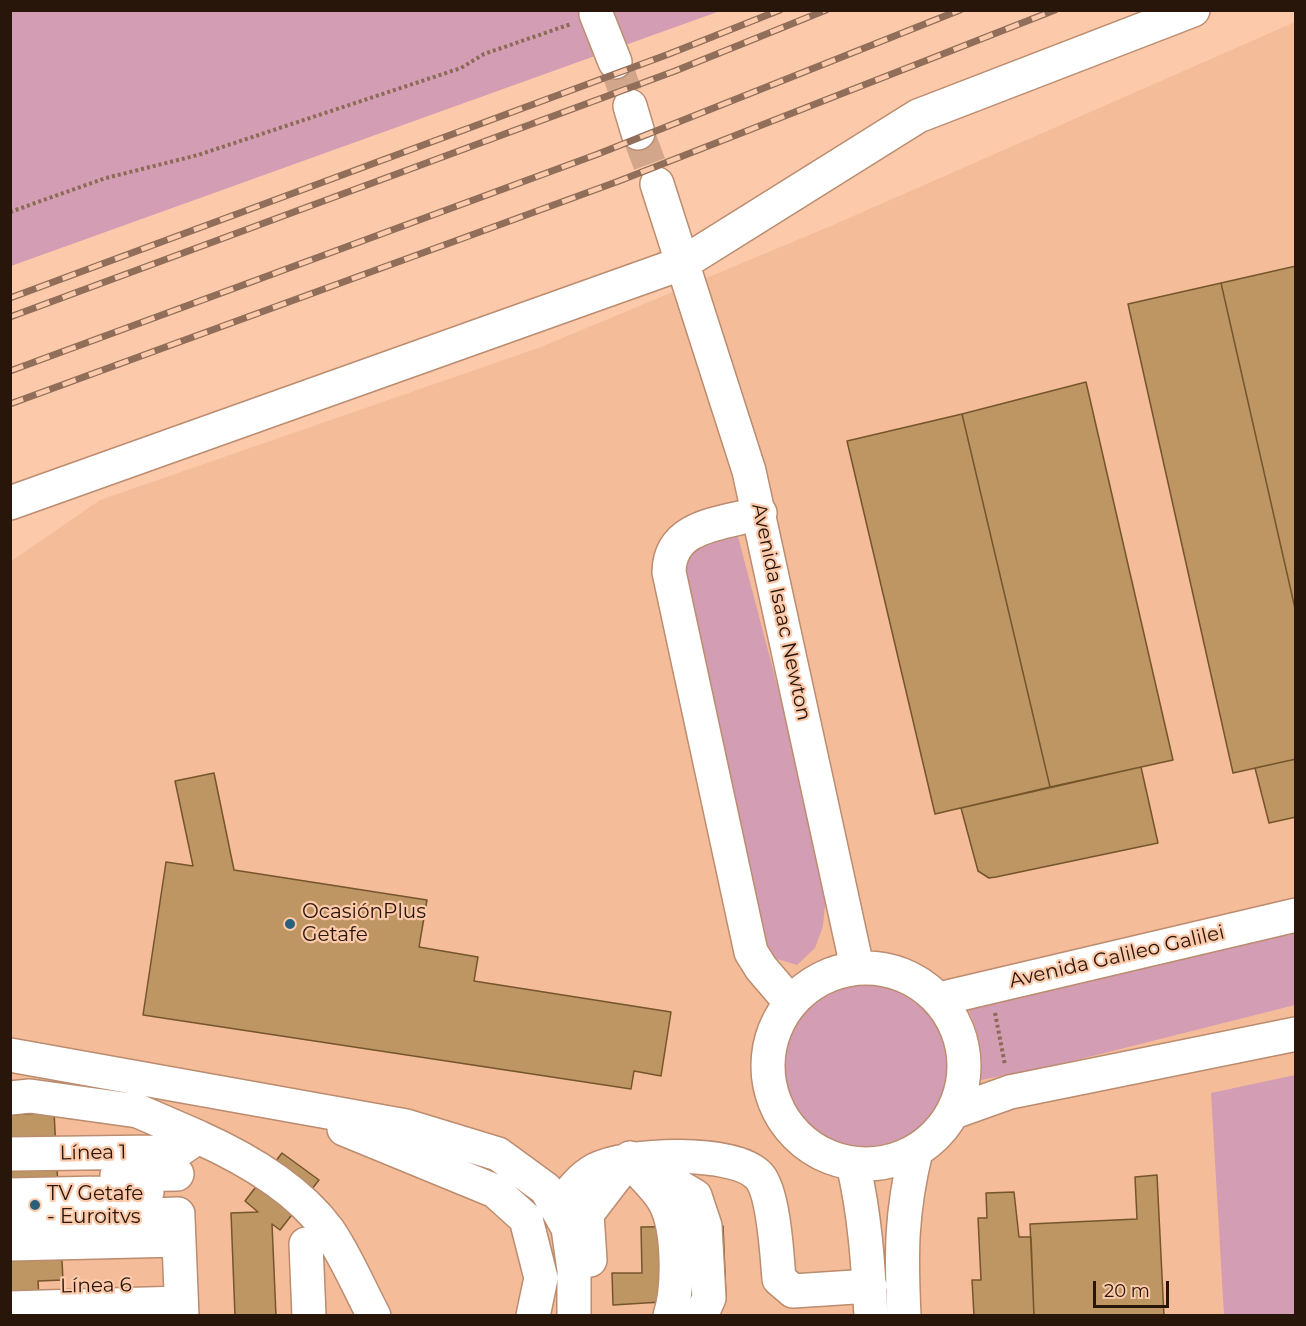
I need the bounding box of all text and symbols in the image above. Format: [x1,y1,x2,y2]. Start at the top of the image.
street label: Avenida Isaac Newton [746,501,816,723]
place label: OcasiónPlus Getafe [302,900,426,947]
marker: OcasiónPlus Getafe [283,917,297,931]
street label: Avenida Galileo Galilei [1007,921,1227,993]
street label: Línea 1 [59,1140,127,1166]
place label: TV Getafe - Euroitvs [47,1182,143,1229]
marker: TV Getafe - Euroitvs [28,1198,42,1212]
scale bar [1096,1269,1172,1307]
street label: Línea 6 [60,1273,132,1299]
text: 20 m [1104,1280,1150,1302]

